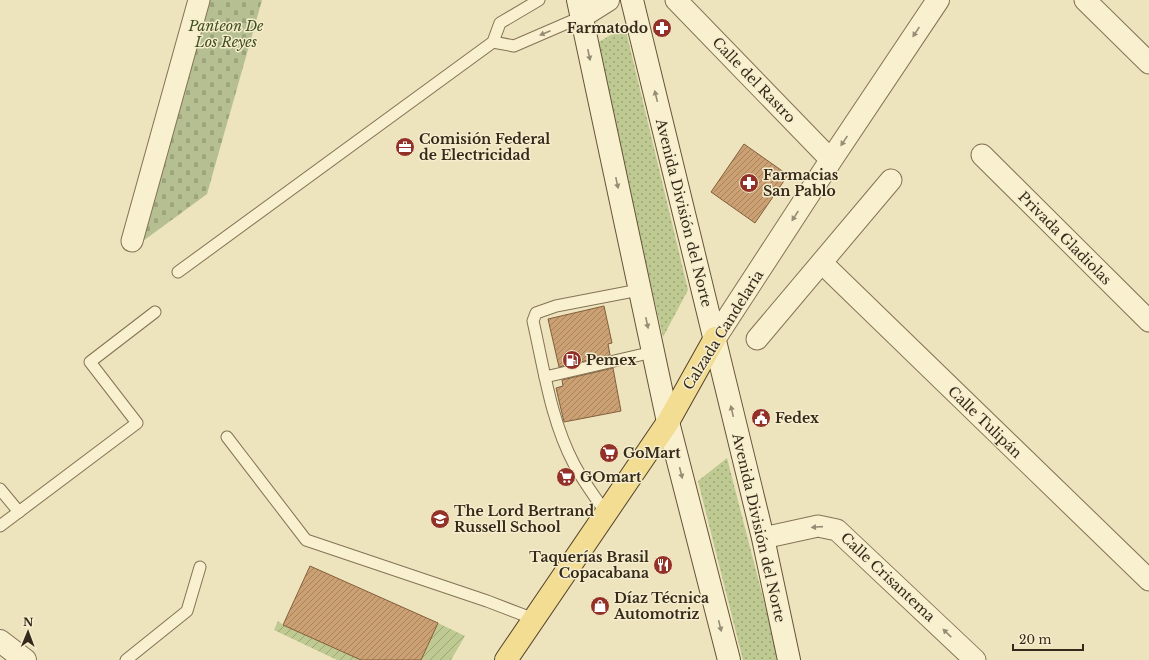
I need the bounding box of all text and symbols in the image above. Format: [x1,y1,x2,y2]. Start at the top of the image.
park label: Panteon De Los Reyes [188,17,264,51]
pharmacy icon: Farmatodo [651,17,673,39]
place label: Farmatodo [567,19,648,37]
one-way arrow [912,27,920,38]
one-way arrow [539,30,551,36]
street label: Calle del Rastro [709,33,799,127]
one-way arrow [587,49,593,62]
one-way arrow [652,90,658,103]
street label: Avenida División del Norte [652,116,716,309]
place label: Comisión Federal de Electricidad [419,130,550,164]
one-way arrow [840,135,848,146]
office icon: Comisión Federal de Electricidad [394,136,416,158]
place label: Farmacias San Pablo [763,166,839,200]
pharmacy icon: Farmacias San Pablo [738,172,760,194]
one-way arrow [614,176,620,189]
street label: Privada Gladiolas [1015,188,1115,288]
one-way arrow [791,210,798,222]
street label: Calzada Candelaria [679,267,767,393]
one-way arrow [644,317,650,330]
fuel station icon: Pemex [561,349,583,371]
place label: Pemex [586,351,637,369]
street label: Calle Tulipán [944,382,1026,462]
one-way arrow [728,404,734,417]
public building icon: Fedex [750,407,772,429]
place label: Fedex [775,409,820,427]
street label: Avenida División del Norte [728,431,790,624]
supermarket icon: GoMart [598,442,620,464]
place label: GoMart [623,444,681,462]
supermarket icon: GOmart [555,466,577,488]
one-way arrow [678,467,684,479]
place label: GOmart [580,468,642,486]
place label: The Lord Bertrand Russell School [454,502,594,536]
school or university icon: The Lord Bertrand Russell School [429,508,451,530]
one-way arrow [810,524,823,531]
street label: Calle Crisantema [837,529,939,626]
place label: Taquerías Brasil Copacabana [529,548,649,582]
restaurant icon: Taquerías Brasil Copacabana [652,554,674,576]
place label: Díaz Técnica Automotriz [613,589,709,623]
shop icon: Díaz Técnica Automotriz [589,595,611,617]
north arrow [8,612,48,652]
text: N [23,615,34,629]
one-way arrow [718,620,724,632]
scale bar [1013,626,1083,652]
one-way arrow [942,628,952,638]
text: 20 m [1019,632,1051,647]

